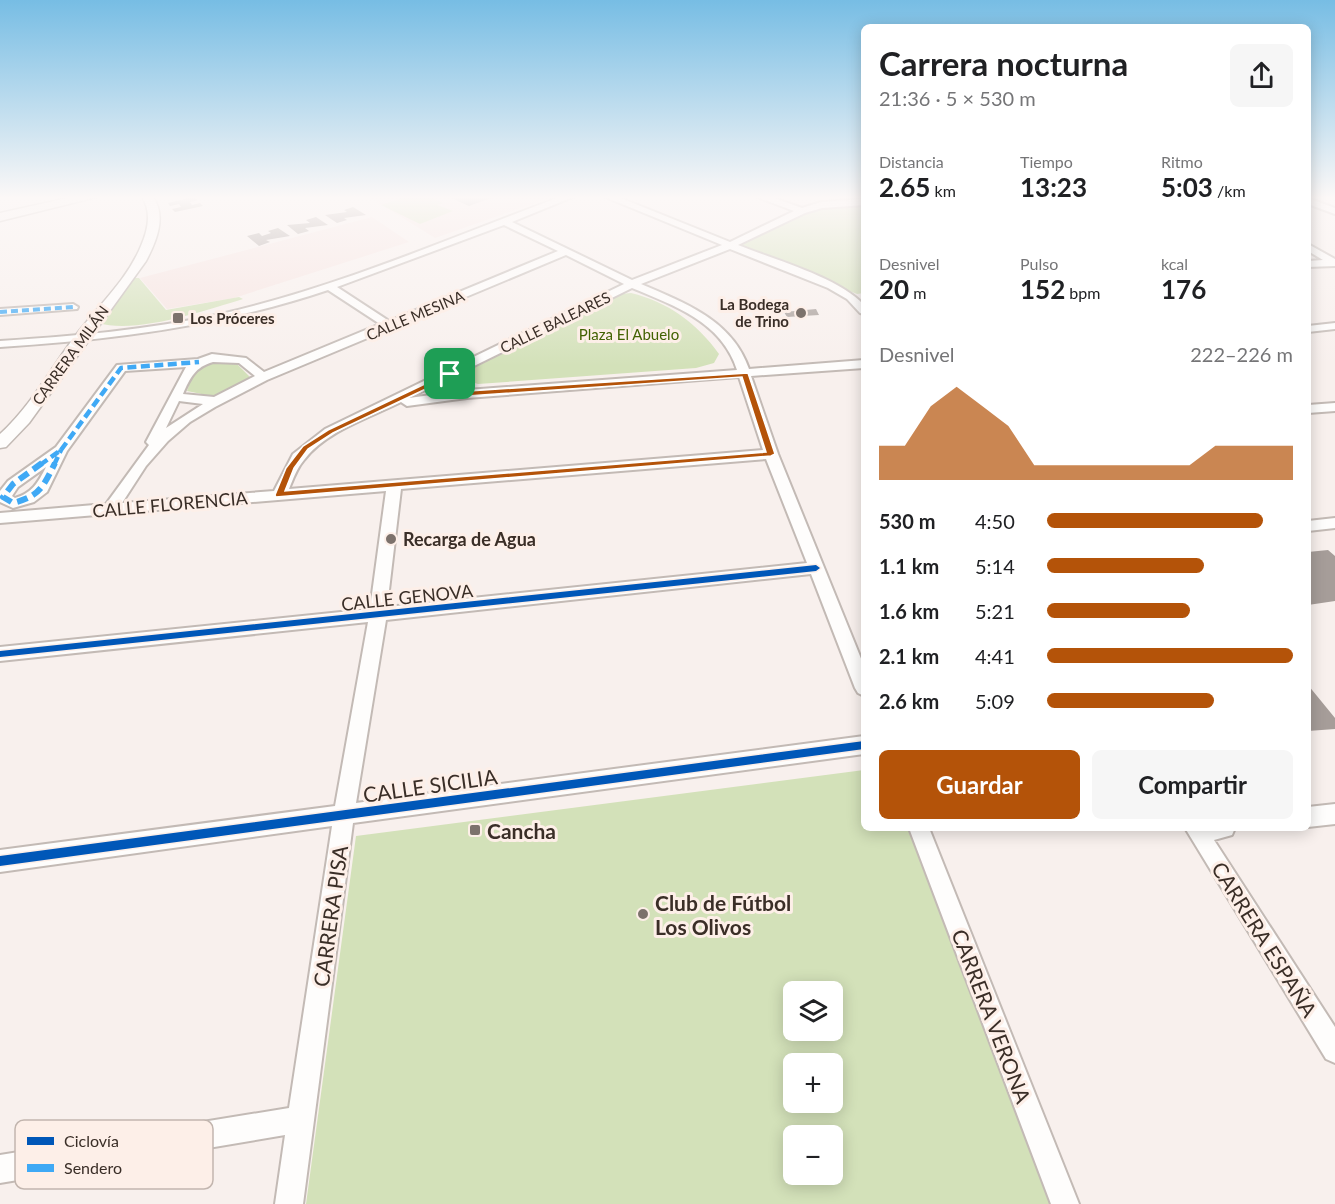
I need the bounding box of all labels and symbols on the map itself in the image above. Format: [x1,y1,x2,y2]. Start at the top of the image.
street label: CALLE MESINA [363,286,467,344]
street label: CALLE BALEARES [497,287,613,357]
place label: La Bodega de Trino [720,295,789,330]
street label: CARRERA MILÁN [28,302,112,408]
marker: La Bodega de Trino [794,306,808,320]
place label: Los Próceres [190,309,275,327]
marker: Los Próceres [171,311,185,325]
park label: Plaza El Abuelo [579,325,679,343]
pin [424,348,475,399]
street label: CALLE FLORENCIA [92,486,249,522]
place label: Recarga de Agua [403,528,536,550]
marker: Recarga de Agua [384,532,398,546]
street label: CALLE GENOVA [340,579,475,615]
street label: CALLE SICILIA [361,763,500,807]
place label: Cancha [487,818,556,843]
marker: Cancha [468,823,482,837]
street label: CARRERA PISA [308,843,352,988]
street label: CARRERA ESPAÑA [1207,857,1323,1022]
place label: Club de Fútbol Los Olivos [655,890,791,939]
marker: Club de Fútbol Los Olivos [636,907,650,921]
street label: CARRERA VERONA [947,925,1037,1107]
legend [15,1120,213,1189]
text: Ciclovía [64,1131,119,1150]
text: Sendero [64,1158,122,1177]

